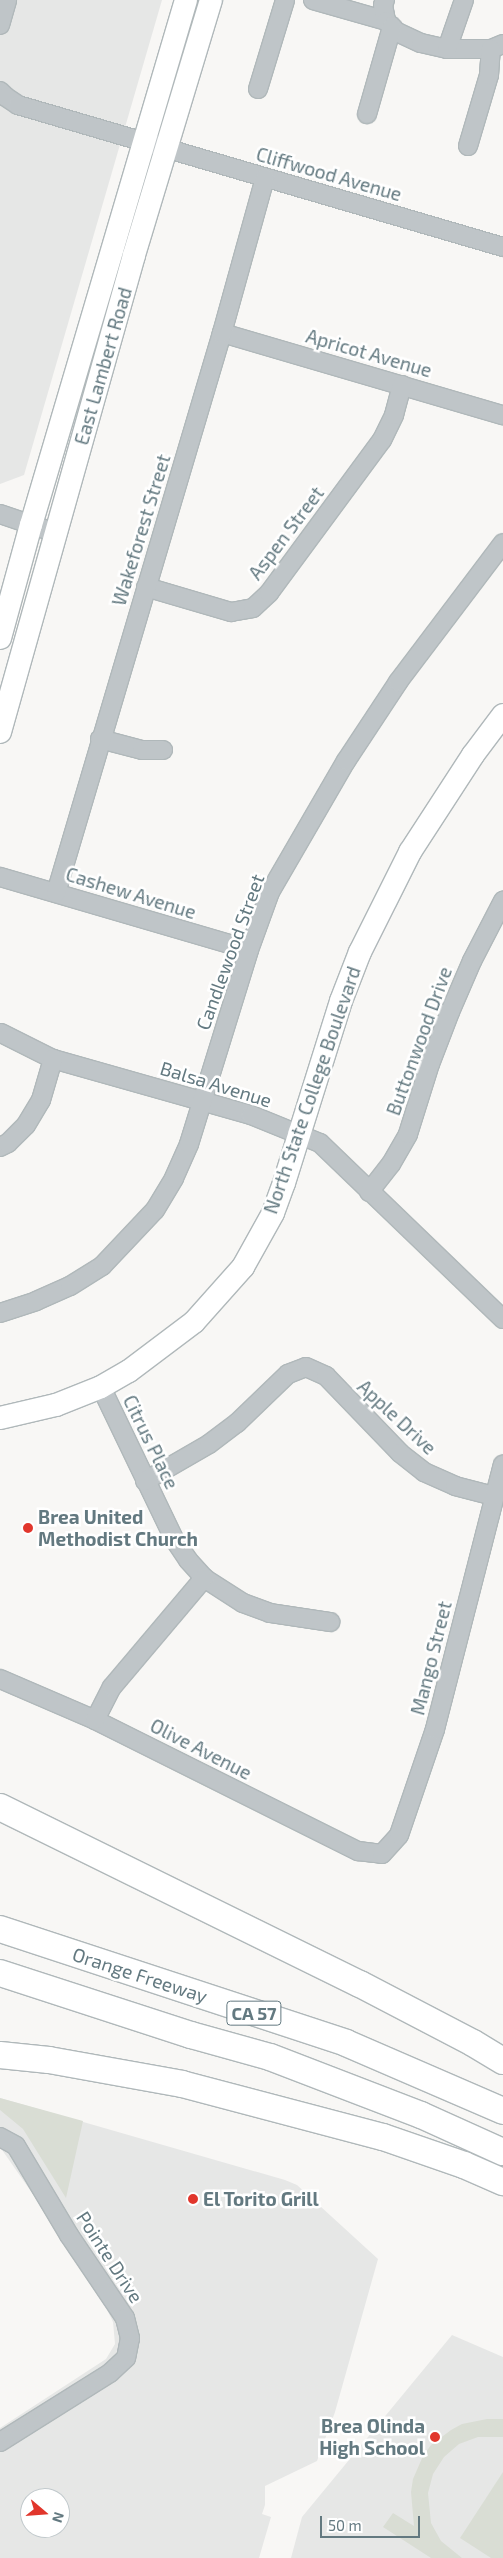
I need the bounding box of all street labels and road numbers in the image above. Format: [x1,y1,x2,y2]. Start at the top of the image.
street label: Cliffwood Avenue [253,142,405,206]
street label: East Lambert Road [70,285,136,447]
street label: Apricot Avenue [303,324,435,382]
street label: Wakeforest Street [107,452,175,608]
street label: Aspen Street [244,482,328,584]
street label: Cashew Avenue [63,862,199,924]
street label: Candlewood Street [191,871,269,1033]
street label: North State College Boulevard [259,963,365,1217]
street label: Buttonwood Drive [382,964,456,1118]
street label: Balsa Avenue [157,1056,275,1112]
street label: Apple Drive [353,1375,441,1459]
street label: Citrus Place [118,1391,184,1493]
street label: Mango Street [406,1599,456,1717]
street label: Olive Avenue [146,1714,256,1784]
street label: Orange Freeway [70,1942,210,2008]
road number: CA 57 [225,1998,283,2029]
street label: Pointe Drive [72,2207,148,2307]

